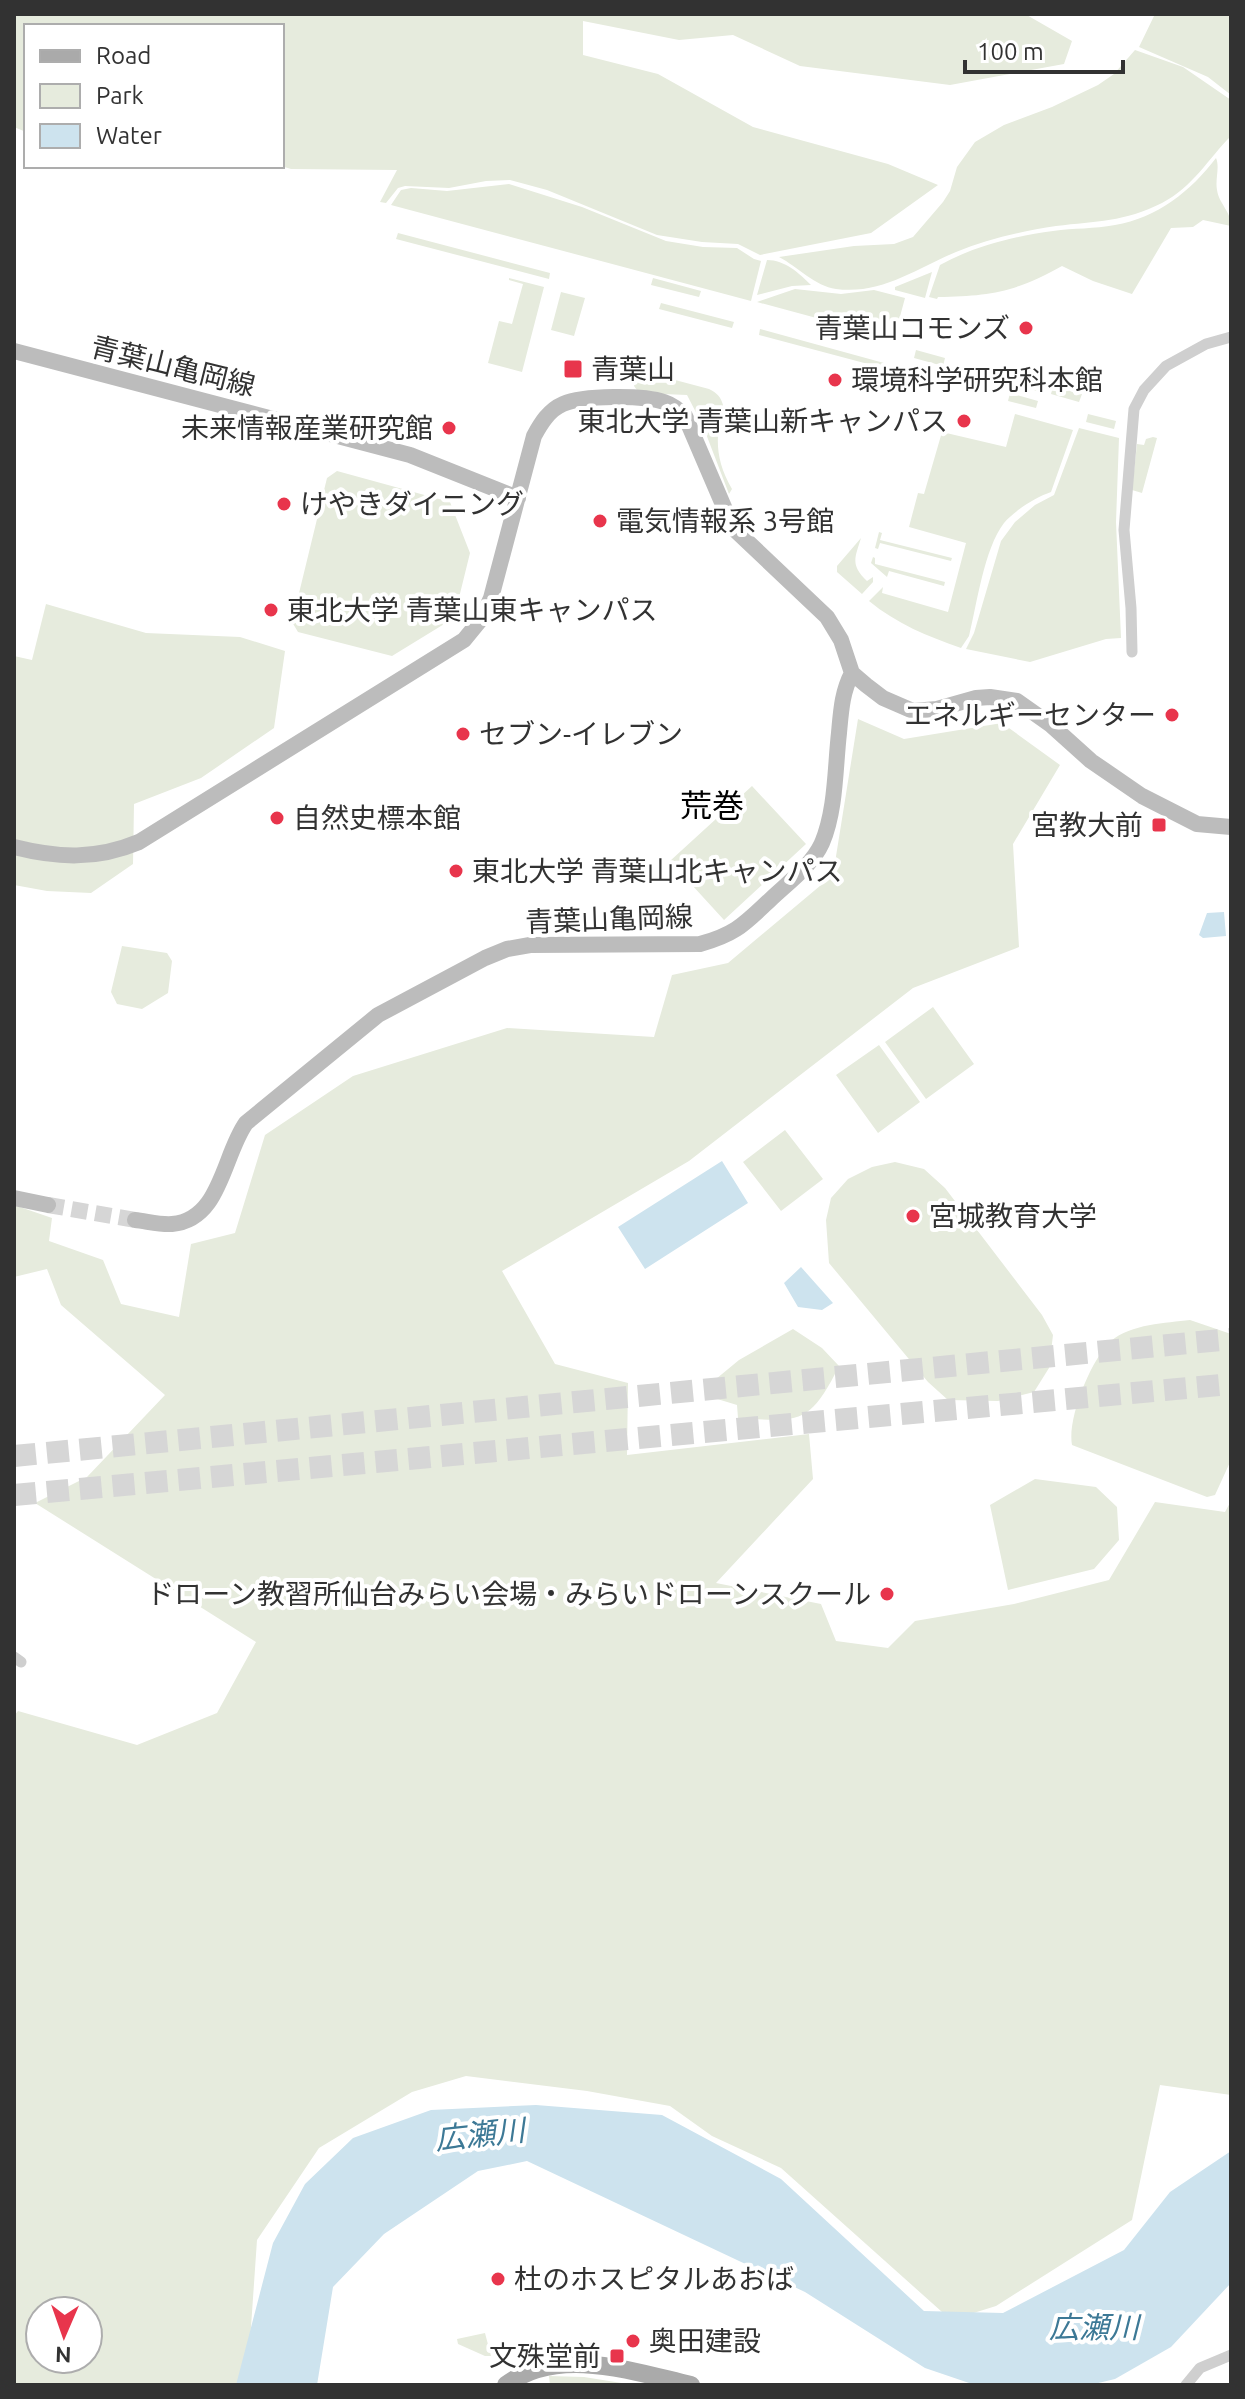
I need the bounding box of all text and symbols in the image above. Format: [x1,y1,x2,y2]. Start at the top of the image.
legend [24,24,284,168]
scale bar [965,24,1123,74]
text: 100 m [977,38,1044,65]
text: Road [96,42,151,69]
text: Park [96,82,144,109]
text: Water [96,122,162,149]
place label: 青葉山コモンズ [815,312,1010,343]
marker: 青葉山コモンズ [1017,319,1035,337]
street label: 青葉山亀岡線 [88,330,258,401]
place label: 青葉山 [591,353,675,384]
marker: 青葉山 [562,358,584,380]
place label: 環境科学研究科本館 [851,364,1103,395]
marker: 環境科学研究科本館 [826,371,844,389]
place label: 東北大学 青葉山新キャンパス [578,405,948,436]
place label: 未来情報産業研究館 [181,412,433,443]
marker: 東北大学 青葉山新キャンパス [955,412,973,430]
marker: 未来情報産業研究館 [440,419,458,437]
place label: けやきダイニング [300,488,524,519]
marker: けやきダイニング [275,495,293,513]
place label: 電気情報系 3号館 [616,505,834,536]
marker: 電気情報系 3号館 [591,512,609,530]
place label: 東北大学 青葉山東キャンパス [287,594,657,625]
marker: 東北大学 青葉山東キャンパス [262,601,280,619]
place label: エネルギーセンター [904,699,1156,730]
marker: エネルギーセンター [1163,706,1181,724]
place label: セブン-イレブン [479,718,683,749]
marker: セブン-イレブン [454,725,472,743]
district label: 荒巻 [680,787,744,823]
place label: 自然史標本館 [293,802,461,833]
marker: 自然史標本館 [268,809,286,827]
place label: 宮教大前 [1031,809,1143,840]
marker: 宮教大前 [1150,816,1168,834]
place label: 東北大学 青葉山北キャンパス [472,855,842,886]
marker: 東北大学 青葉山北キャンパス [447,862,465,880]
street label: 青葉山亀岡線 [524,900,693,937]
place label: 宮城教育大学 [929,1200,1097,1231]
marker: 宮城教育大学 [904,1207,922,1225]
place label: ドローン教習所仙台みらい会場・みらいドローンスクール [146,1578,871,1609]
marker: ドローン教習所仙台みらい会場・みらいドローンスクール [878,1585,896,1603]
water label: 広瀬川 [433,2112,529,2156]
place label: 杜のホスピタルあおば [514,2263,794,2294]
marker: 杜のホスピタルあおば [489,2270,507,2288]
north arrow [24,2295,104,2375]
water label: 広瀬川 [1049,2310,1142,2344]
place label: 奥田建設 [649,2325,761,2356]
marker: 奥田建設 [624,2332,642,2350]
place label: 文殊堂前 [489,2340,601,2371]
text: N [55,2343,72,2368]
marker: 文殊堂前 [608,2347,626,2365]

